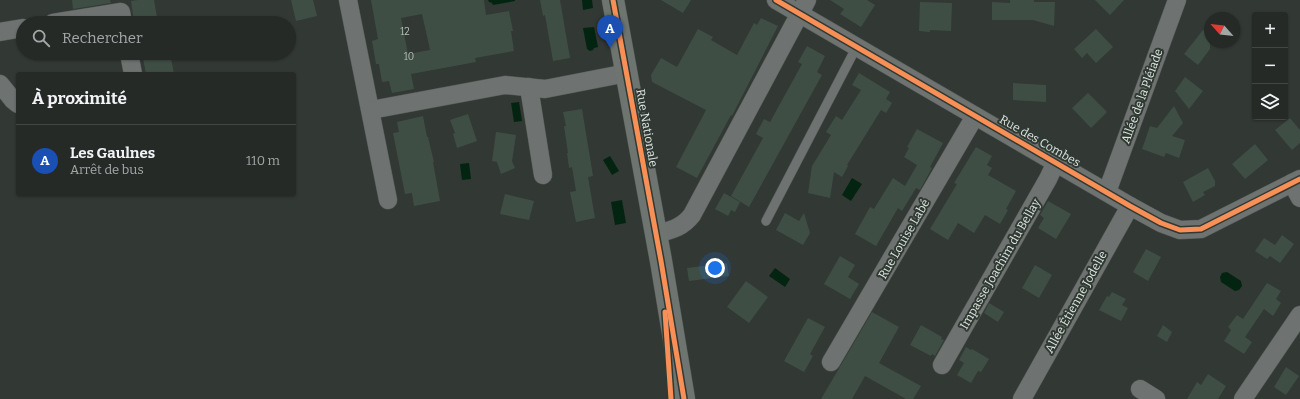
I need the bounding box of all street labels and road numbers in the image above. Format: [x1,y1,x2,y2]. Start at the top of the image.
street label: Allée de la Pléiade [1118,47,1166,145]
street label: Rue Nationale [633,88,661,168]
street label: Rue des Combes [997,112,1083,170]
street label: Impasse Joachim du Bellay [957,196,1043,332]
street label: Rue Louise Labé [875,197,933,281]
street label: Allée Étienne Jodelle [1041,248,1110,356]

